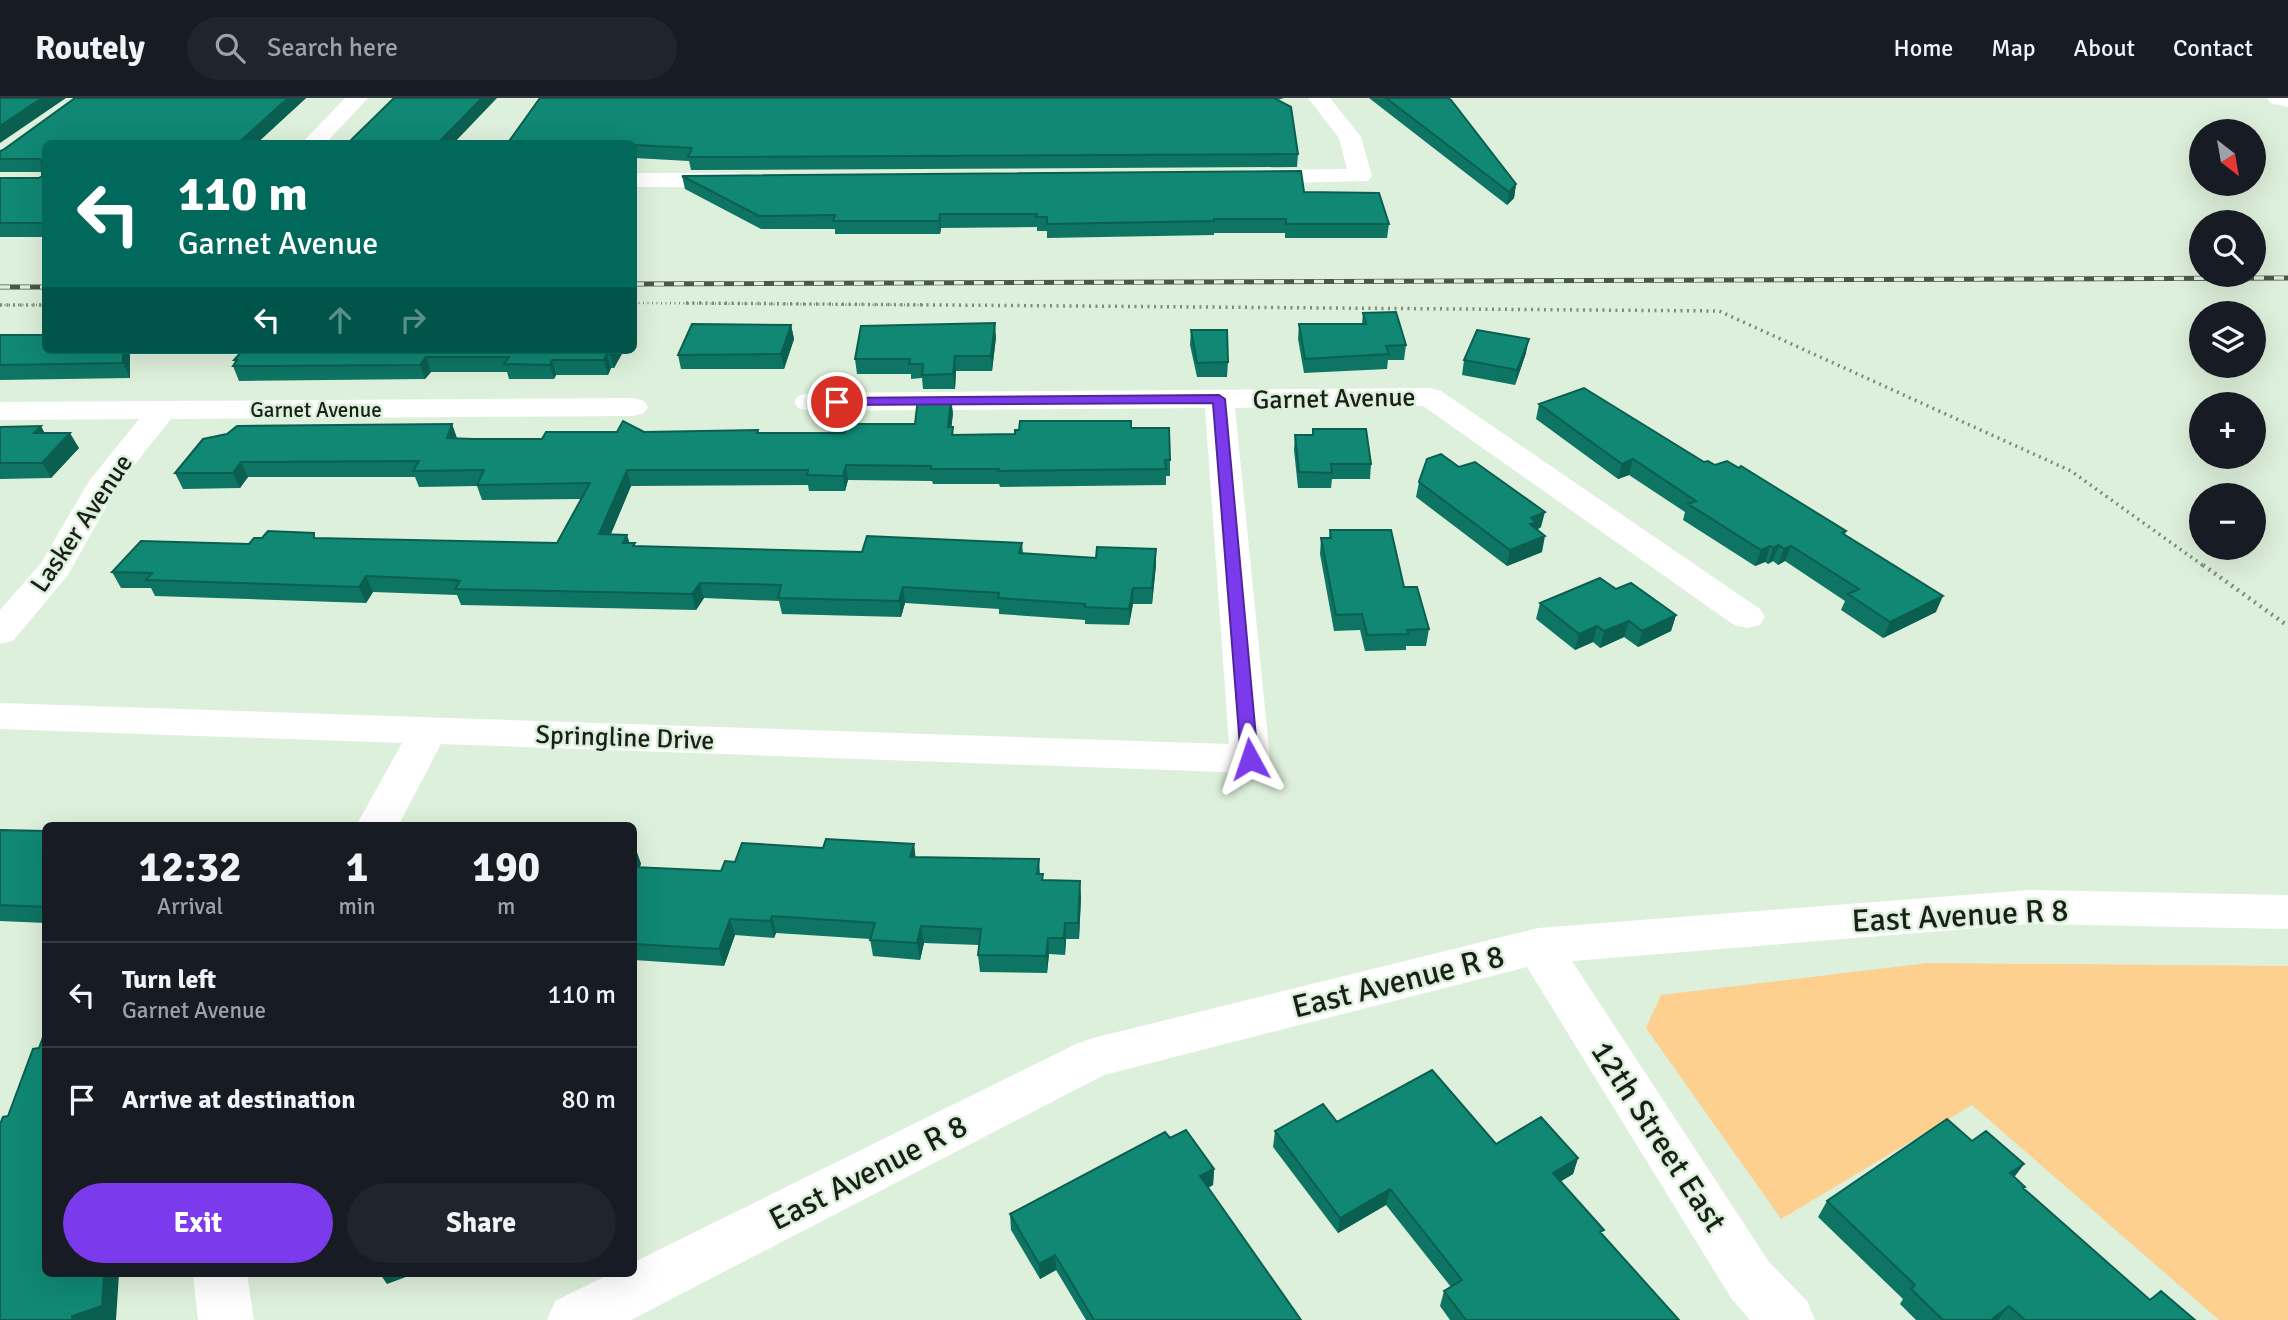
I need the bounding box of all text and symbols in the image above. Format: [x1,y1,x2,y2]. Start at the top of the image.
search box [187,17,677,80]
text: Routely [35,28,145,69]
icon: search [211,29,249,67]
text: Search here [267,32,398,64]
text: Home [1893,33,1953,63]
text: Map [1991,33,2036,63]
text: About [2074,33,2135,63]
text: Contact [2173,33,2253,63]
north arrow [2189,119,2266,196]
map controls [2189,119,2266,560]
text: 110 m [178,164,308,224]
icon: left [63,168,154,259]
button: search [2189,210,2266,287]
text: Garnet Avenue [178,224,378,263]
icon: left [248,301,286,339]
icon: ahead [321,301,359,339]
icon: right [394,301,432,339]
button: layers [2189,301,2266,378]
pin [807,372,867,432]
street label: Garnet Avenue [1252,382,1416,416]
icon: arrive [818,383,856,421]
button: + [2189,392,2266,469]
street label: Garnet Avenue [250,397,382,423]
street label: Lasker Avenue [24,448,140,599]
button: − [2189,483,2266,560]
street label: Springline Drive [535,719,715,757]
position arrow [1213,722,1287,796]
text: 12:32 [139,842,242,893]
text: 1 [346,842,368,893]
text: 190 [472,842,540,893]
street label: East Avenue R 8 [1851,890,2069,941]
text: Arrival [157,892,223,921]
text: min [338,892,376,921]
text: m [497,892,515,921]
street label: East Avenue R 8 [1288,936,1508,1027]
text: Turn left [122,964,216,996]
icon: left [63,976,101,1014]
text: 110 m [547,979,616,1011]
text: Garnet Avenue [122,996,266,1025]
street label: 12th Street East [1582,1033,1735,1239]
icon: arrive [63,1081,101,1119]
text: Arrive at destination [122,1084,355,1116]
text: 80 m [561,1084,616,1116]
street label: East Avenue R 8 [763,1106,974,1239]
button: Exit [63,1183,333,1263]
button: Share [347,1183,616,1263]

